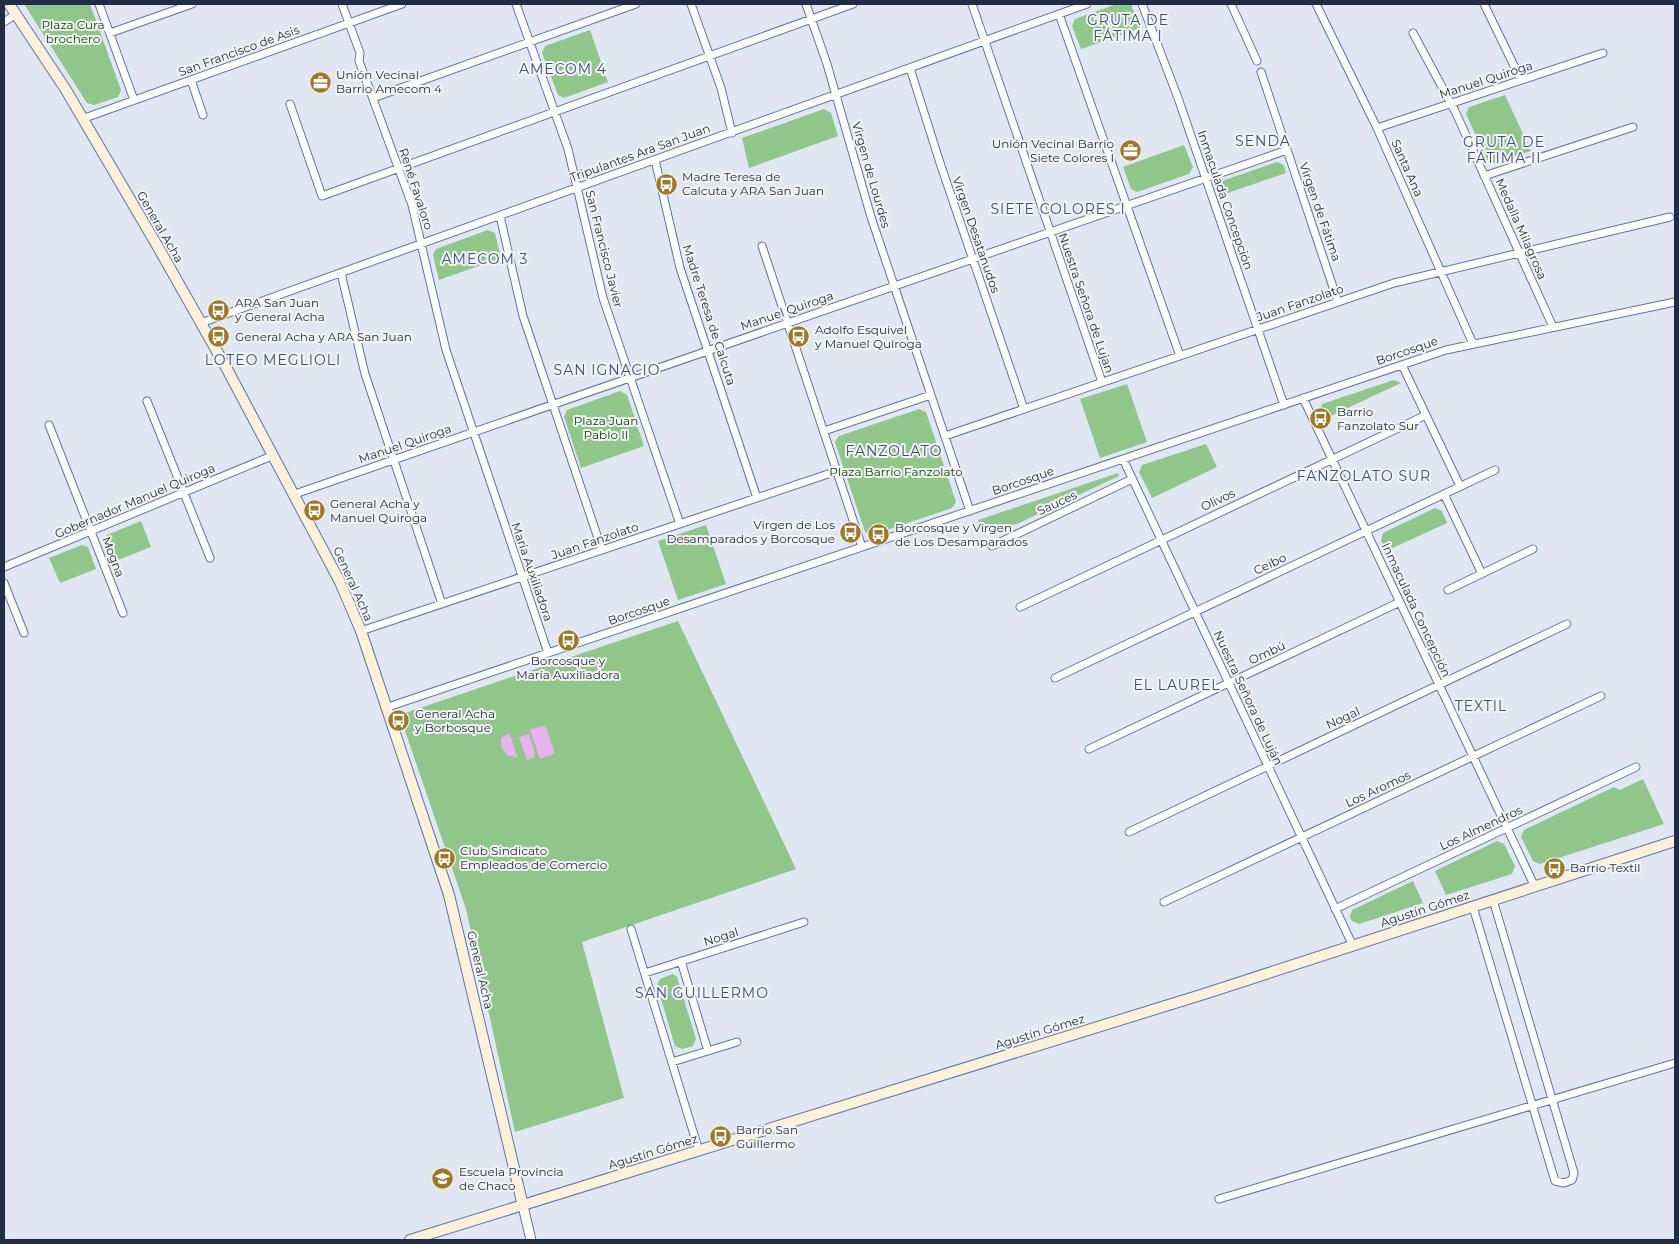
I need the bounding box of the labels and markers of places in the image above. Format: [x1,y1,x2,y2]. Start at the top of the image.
place label: Unión Vecinal Barrio Amecom 4 [336,67,442,96]
office icon: Unión Vecinal Barrio Amecom 4 [308,70,332,94]
place label: Unión Vecinal Barrio Siete Colores I [992,136,1114,165]
office icon: Unión Vecinal Barrio Siete Colores I [1118,139,1142,163]
place label: Madre Teresa de Calcuta y ARA San Juan [682,169,824,198]
bus stop icon: Madre Teresa de Calcuta y ARA San Juan [654,172,678,196]
place label: ARA San Juan y General Acha [234,295,325,324]
bus stop icon: ARA San Juan y General Acha [207,298,231,322]
place label: Adolfo Esquivel y Manuel Quiroga [814,322,922,351]
bus stop icon: General Acha y ARA San Juan [207,325,231,349]
bus stop icon: Adolfo Esquivel y Manuel Quiroga [787,325,811,349]
place label: General Acha y ARA San Juan [235,329,412,344]
place label: Barrio Fanzolato Sur [1337,404,1419,433]
bus stop icon: Barrio Fanzolato Sur [1309,407,1333,431]
place label: General Acha y Manuel Quiroga [330,496,427,525]
bus stop icon: General Acha y Manuel Quiroga [302,499,326,523]
place label: Virgen de Los Desamparados y Borcosque [667,517,835,546]
bus stop icon: Virgen de Los Desamparados y Borcosque [839,520,863,544]
place label: Borcosque y Virgen de Los Desamparados [895,520,1028,549]
bus stop icon: Borcosque y Virgen de Los Desamparados [867,523,891,547]
bus stop icon: Borcosque y María Auxiliadora [556,628,580,652]
place label: Borcosque y María Auxiliadora [516,653,620,682]
place label: General Acha y Borbosque [414,706,495,735]
bus stop icon: General Acha y Borbosque [387,709,411,733]
place label: Club Sindicato Empleados de Comercio [460,843,607,872]
bus stop icon: Club Sindicato Empleados de Comercio [432,846,456,870]
bus stop icon: Barrio Textil [1542,856,1566,880]
place label: Barrio Textil [1570,860,1641,875]
place label: Barrio San Guillermo [736,1122,798,1151]
bus stop icon: Barrio San Guillermo [708,1125,732,1149]
place label: Escuela Provincia de Chaco [459,1164,563,1193]
school or university icon: Escuela Provincia de Chaco [431,1167,455,1191]

